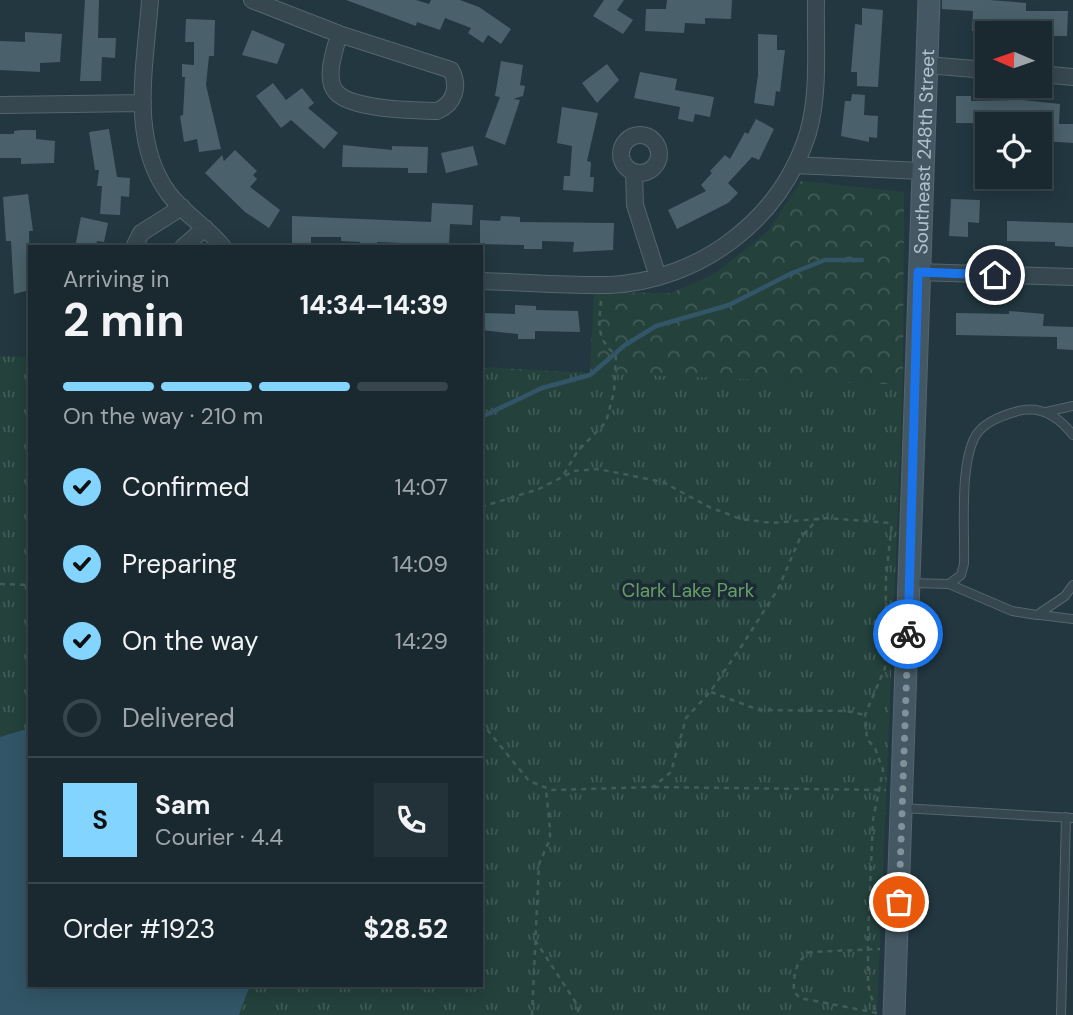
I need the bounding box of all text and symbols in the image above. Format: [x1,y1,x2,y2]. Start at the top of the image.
north arrow [975,21,1052,98]
map controls [975,21,1052,189]
street label: Southeast 248th Street [908,48,940,255]
button: locate [975,112,1052,189]
pin [965,245,1025,305]
icon: home [976,256,1014,294]
text: Arriving in [63,264,169,294]
text: 14:34–14:39 [300,288,448,322]
text: 2 min [63,290,185,350]
text: On the way · 210 m [63,401,263,431]
icon: check [63,468,101,506]
text: Confirmed [122,470,249,504]
text: 14:07 [395,472,448,502]
icon: check [63,545,101,583]
text: Preparing [122,547,237,581]
text: 14:09 [392,549,448,579]
park label: Clark Lake Park [622,578,755,603]
courier [873,599,943,669]
icon: bike [889,615,927,653]
icon: check [63,622,101,660]
text: On the way [122,624,258,658]
text: 14:29 [395,626,448,656]
text: Delivered [122,701,235,735]
button: phone [374,783,448,857]
text: Sam [155,788,210,822]
text: S [92,803,108,837]
text: Courier · 4.4 [155,822,283,852]
pin [869,872,929,932]
icon: bag [880,883,918,921]
text: Order #1923 [63,912,215,946]
text: $28.52 [363,912,448,946]

